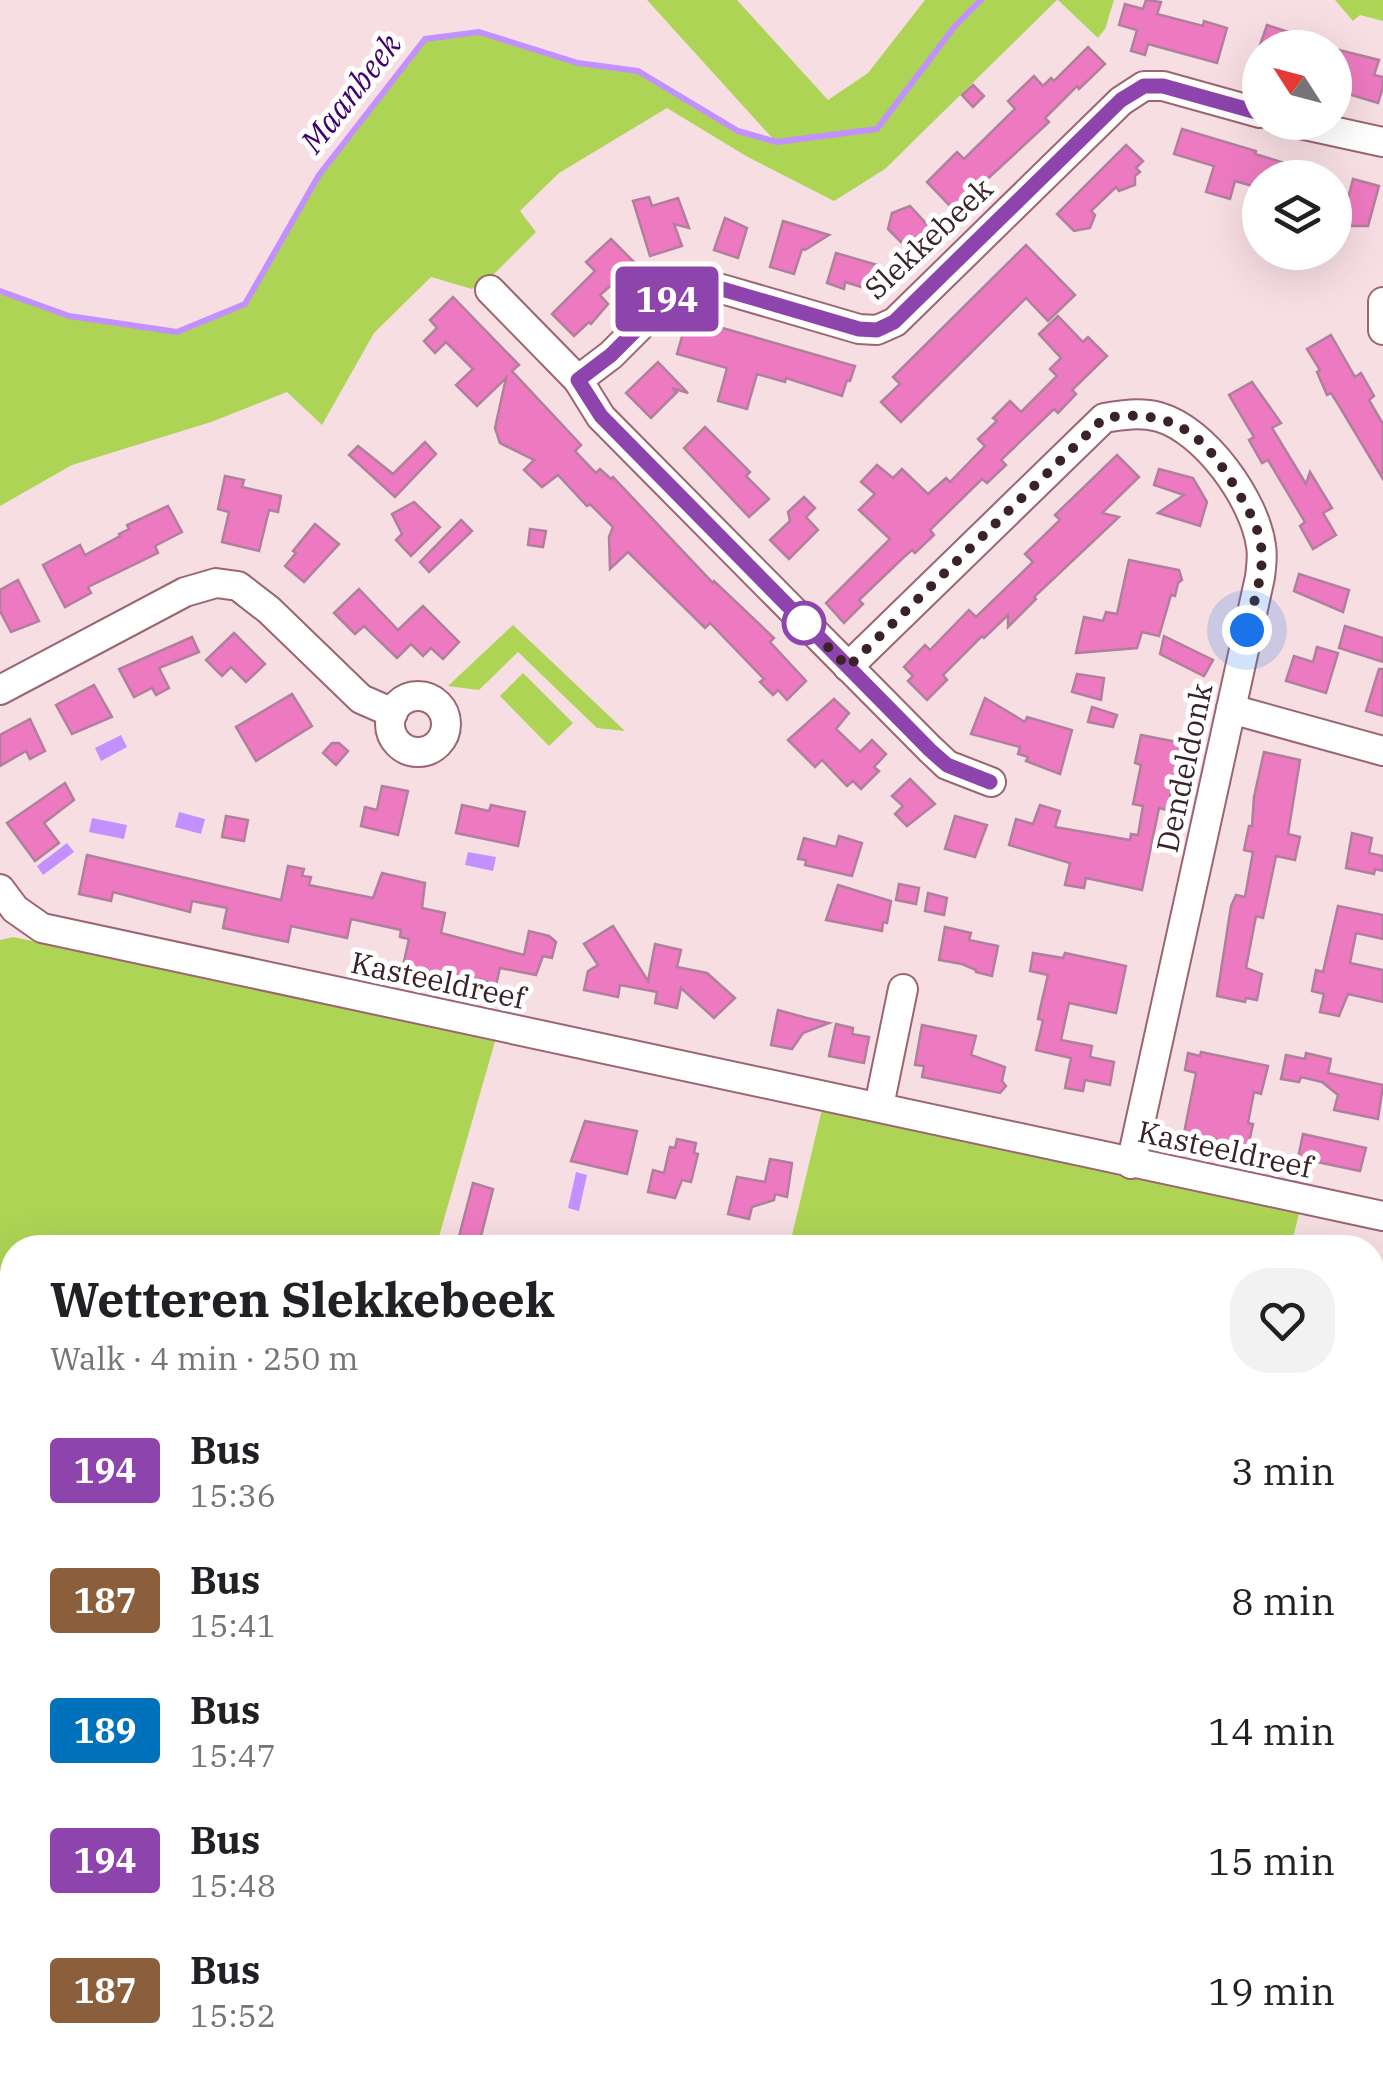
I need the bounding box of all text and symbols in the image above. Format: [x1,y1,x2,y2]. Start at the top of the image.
water label: Maanbeek [290,24,410,161]
north arrow [1242,30,1352,140]
map controls [1242,30,1352,270]
button: layers [1242,160,1352,270]
street label: Slekkebeek [856,168,1001,307]
line badge: 194 [610,266,724,332]
text: 194 [635,276,699,322]
unlabelled marker [783,602,825,644]
your location [1222,605,1272,655]
street label: Dendeldonk [1147,679,1221,856]
street label: Kasteeldreef [348,942,531,1017]
street label: Kasteeldreef [1135,1111,1318,1186]
text: Wetteren Slekkebeek [50,1268,555,1330]
button: heart [1230,1268,1335,1373]
text: Walk · 4 min · 250 m [50,1337,358,1379]
text: Bus [190,1425,260,1474]
text: 3 min [1231,1446,1335,1495]
text: 194 [73,1447,137,1493]
text: 15:36 [190,1474,276,1516]
text: Bus [190,1555,260,1604]
text: 8 min [1231,1576,1335,1625]
text: 187 [73,1577,137,1623]
text: 15:41 [190,1604,276,1646]
text: Bus [190,1685,260,1734]
text: 14 min [1208,1706,1335,1755]
text: 189 [73,1707,137,1753]
text: 15:47 [190,1734,276,1776]
text: Bus [190,1815,260,1864]
text: 15 min [1208,1836,1335,1885]
text: 194 [73,1837,137,1883]
text: 15:48 [190,1864,276,1906]
text: Bus [190,1945,260,1994]
text: 19 min [1208,1966,1335,2015]
text: 187 [73,1967,137,2013]
text: 15:52 [190,1994,276,2036]

